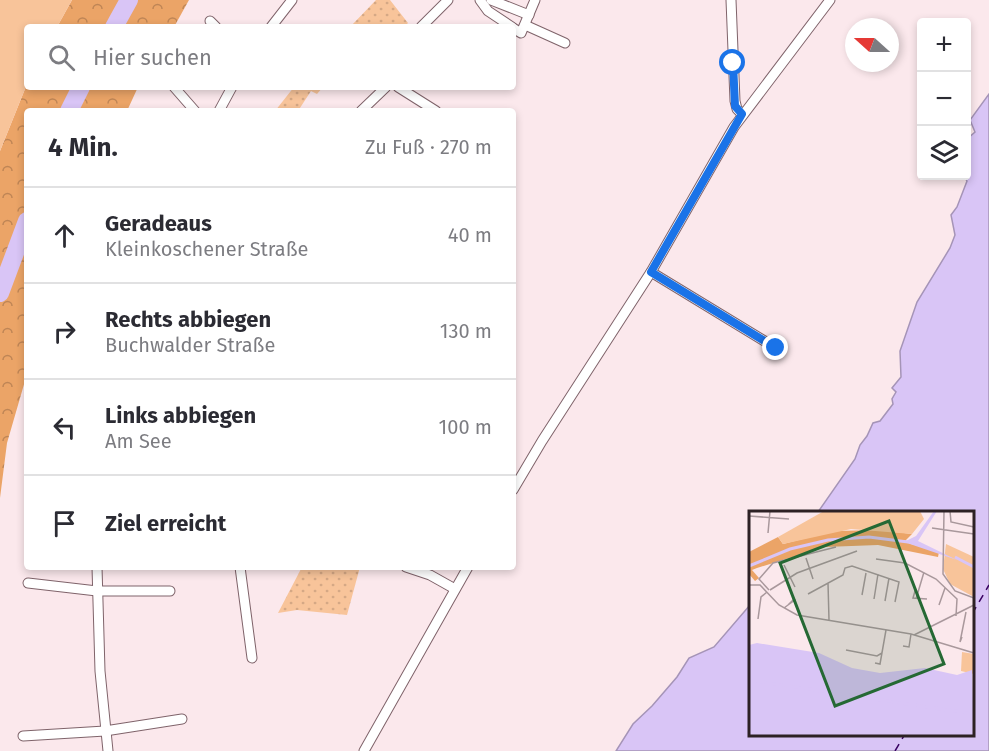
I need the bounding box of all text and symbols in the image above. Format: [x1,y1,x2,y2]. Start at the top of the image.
north arrow [845,18,899,72]
map controls [917,18,971,180]
button: + [917,18,971,72]
search box [24,24,516,90]
icon: search [45,41,78,74]
text: Hier suchen [93,44,212,71]
route start [719,49,745,75]
button: − [917,72,971,126]
button: layers [917,126,971,180]
text: 4 Min. [48,132,118,163]
text: Zu Fuß · 270 m [365,135,492,159]
text: Geradeaus [105,210,212,237]
icon: ahead [48,219,81,252]
text: 40 m [448,223,492,247]
text: Kleinkoschener Straße [105,237,308,261]
text: Rechts abbiegen [105,306,271,333]
icon: right [48,315,81,348]
text: 130 m [440,319,492,343]
text: Buchwalder Straße [105,333,275,357]
route end [762,334,788,360]
text: Links abbiegen [105,402,256,429]
icon: left [48,411,81,444]
text: 100 m [439,415,492,439]
text: Am See [105,429,172,453]
icon: arrive [48,507,81,540]
text: Ziel erreicht [105,510,226,537]
inset map [749,511,974,736]

